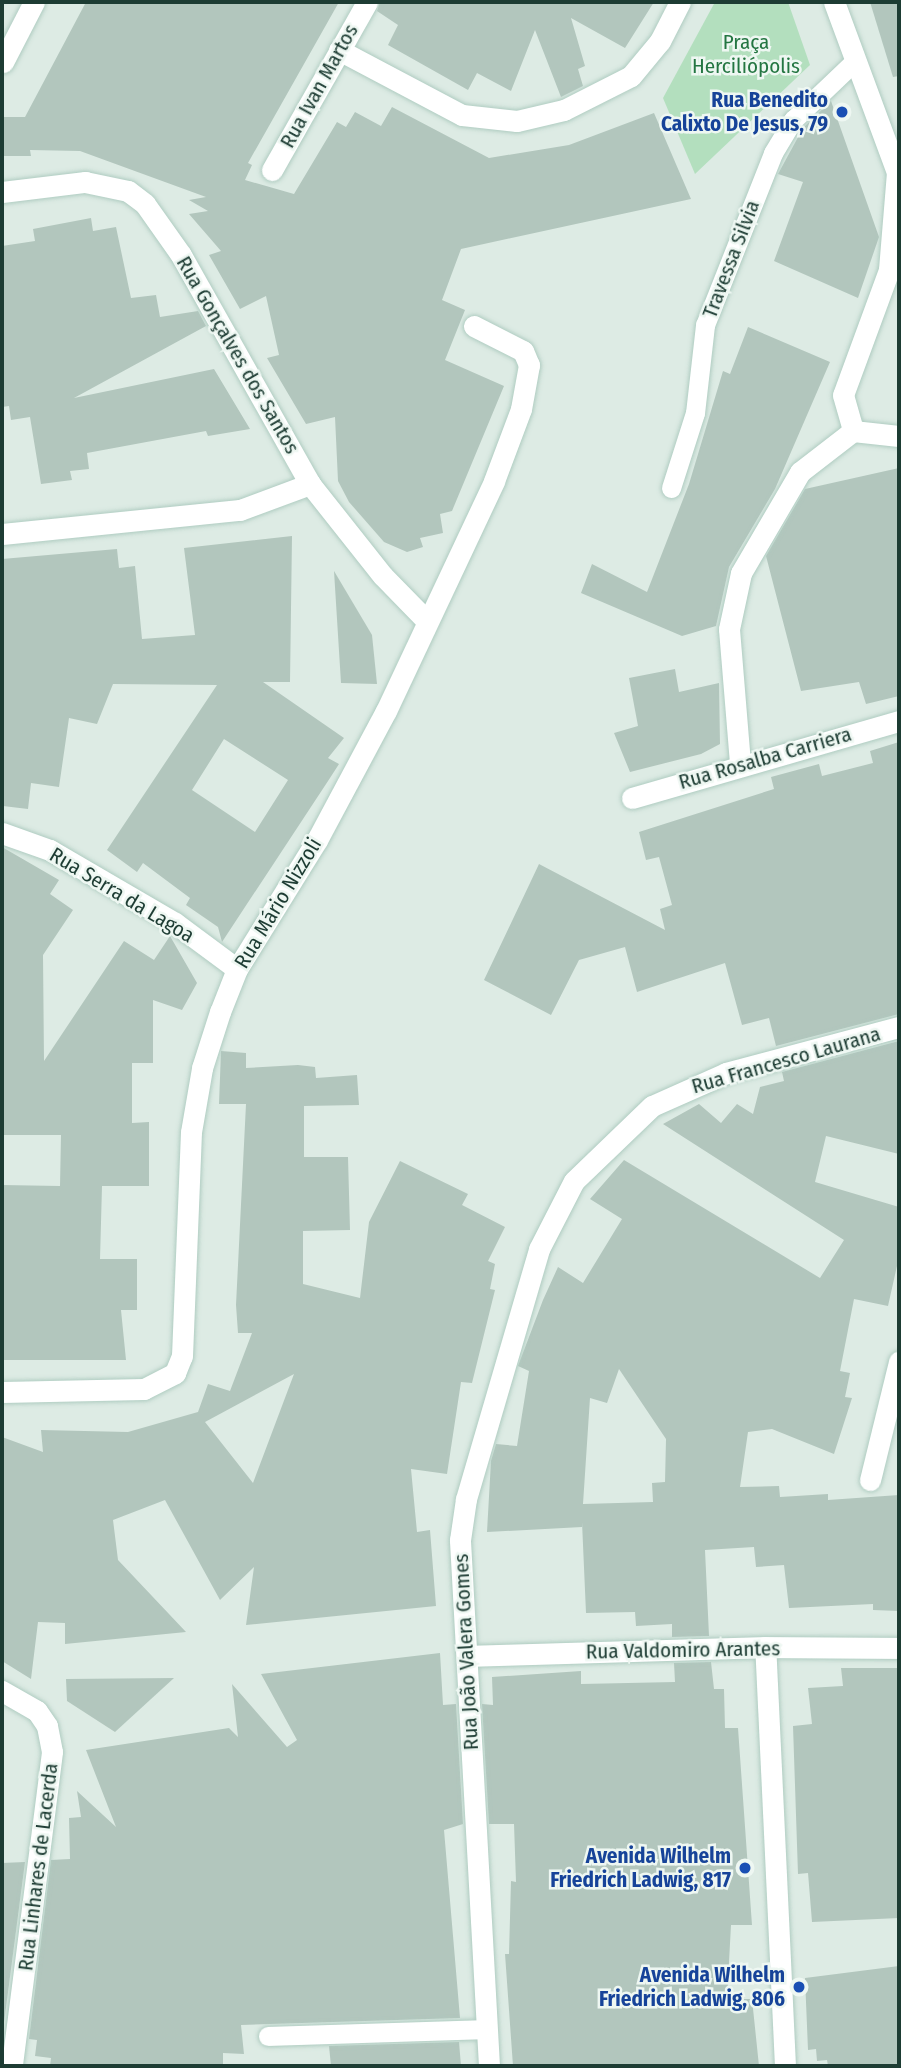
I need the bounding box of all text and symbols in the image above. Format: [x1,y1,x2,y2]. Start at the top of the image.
street label: Rua Ivan Martos [275,20,363,152]
park label: Praça Herciliópolis [692,29,800,79]
place label: Rua Benedito Calixto De Jesus, 79 [661,87,828,137]
marker: Rua Benedito Calixto De Jesus, 79 [834,104,850,120]
street label: Travessa Silvia [697,197,765,321]
street label: Rua Gonçalves dos Santos [171,252,305,458]
street label: Rua Rosalba Carriera [676,721,854,795]
street label: Rua Mário Nizzoli [229,833,327,973]
street label: Rua Serra da Lagoa [45,842,199,948]
street label: Rua Francesco Laurana [689,1021,883,1099]
street label: Rua João Valera Gomes [448,1553,484,1751]
street label: Rua Valdomiro Arantes [586,1636,780,1664]
street label: Rua Linhares de Lacerda [13,1762,63,1972]
place label: Avenida Wilhelm Friedrich Ladwig, 817 [550,1843,731,1893]
marker: Avenida Wilhelm Friedrich Ladwig, 817 [737,1860,753,1876]
place label: Avenida Wilhelm Friedrich Ladwig, 806 [599,1962,785,2012]
marker: Avenida Wilhelm Friedrich Ladwig, 806 [791,1979,807,1995]

